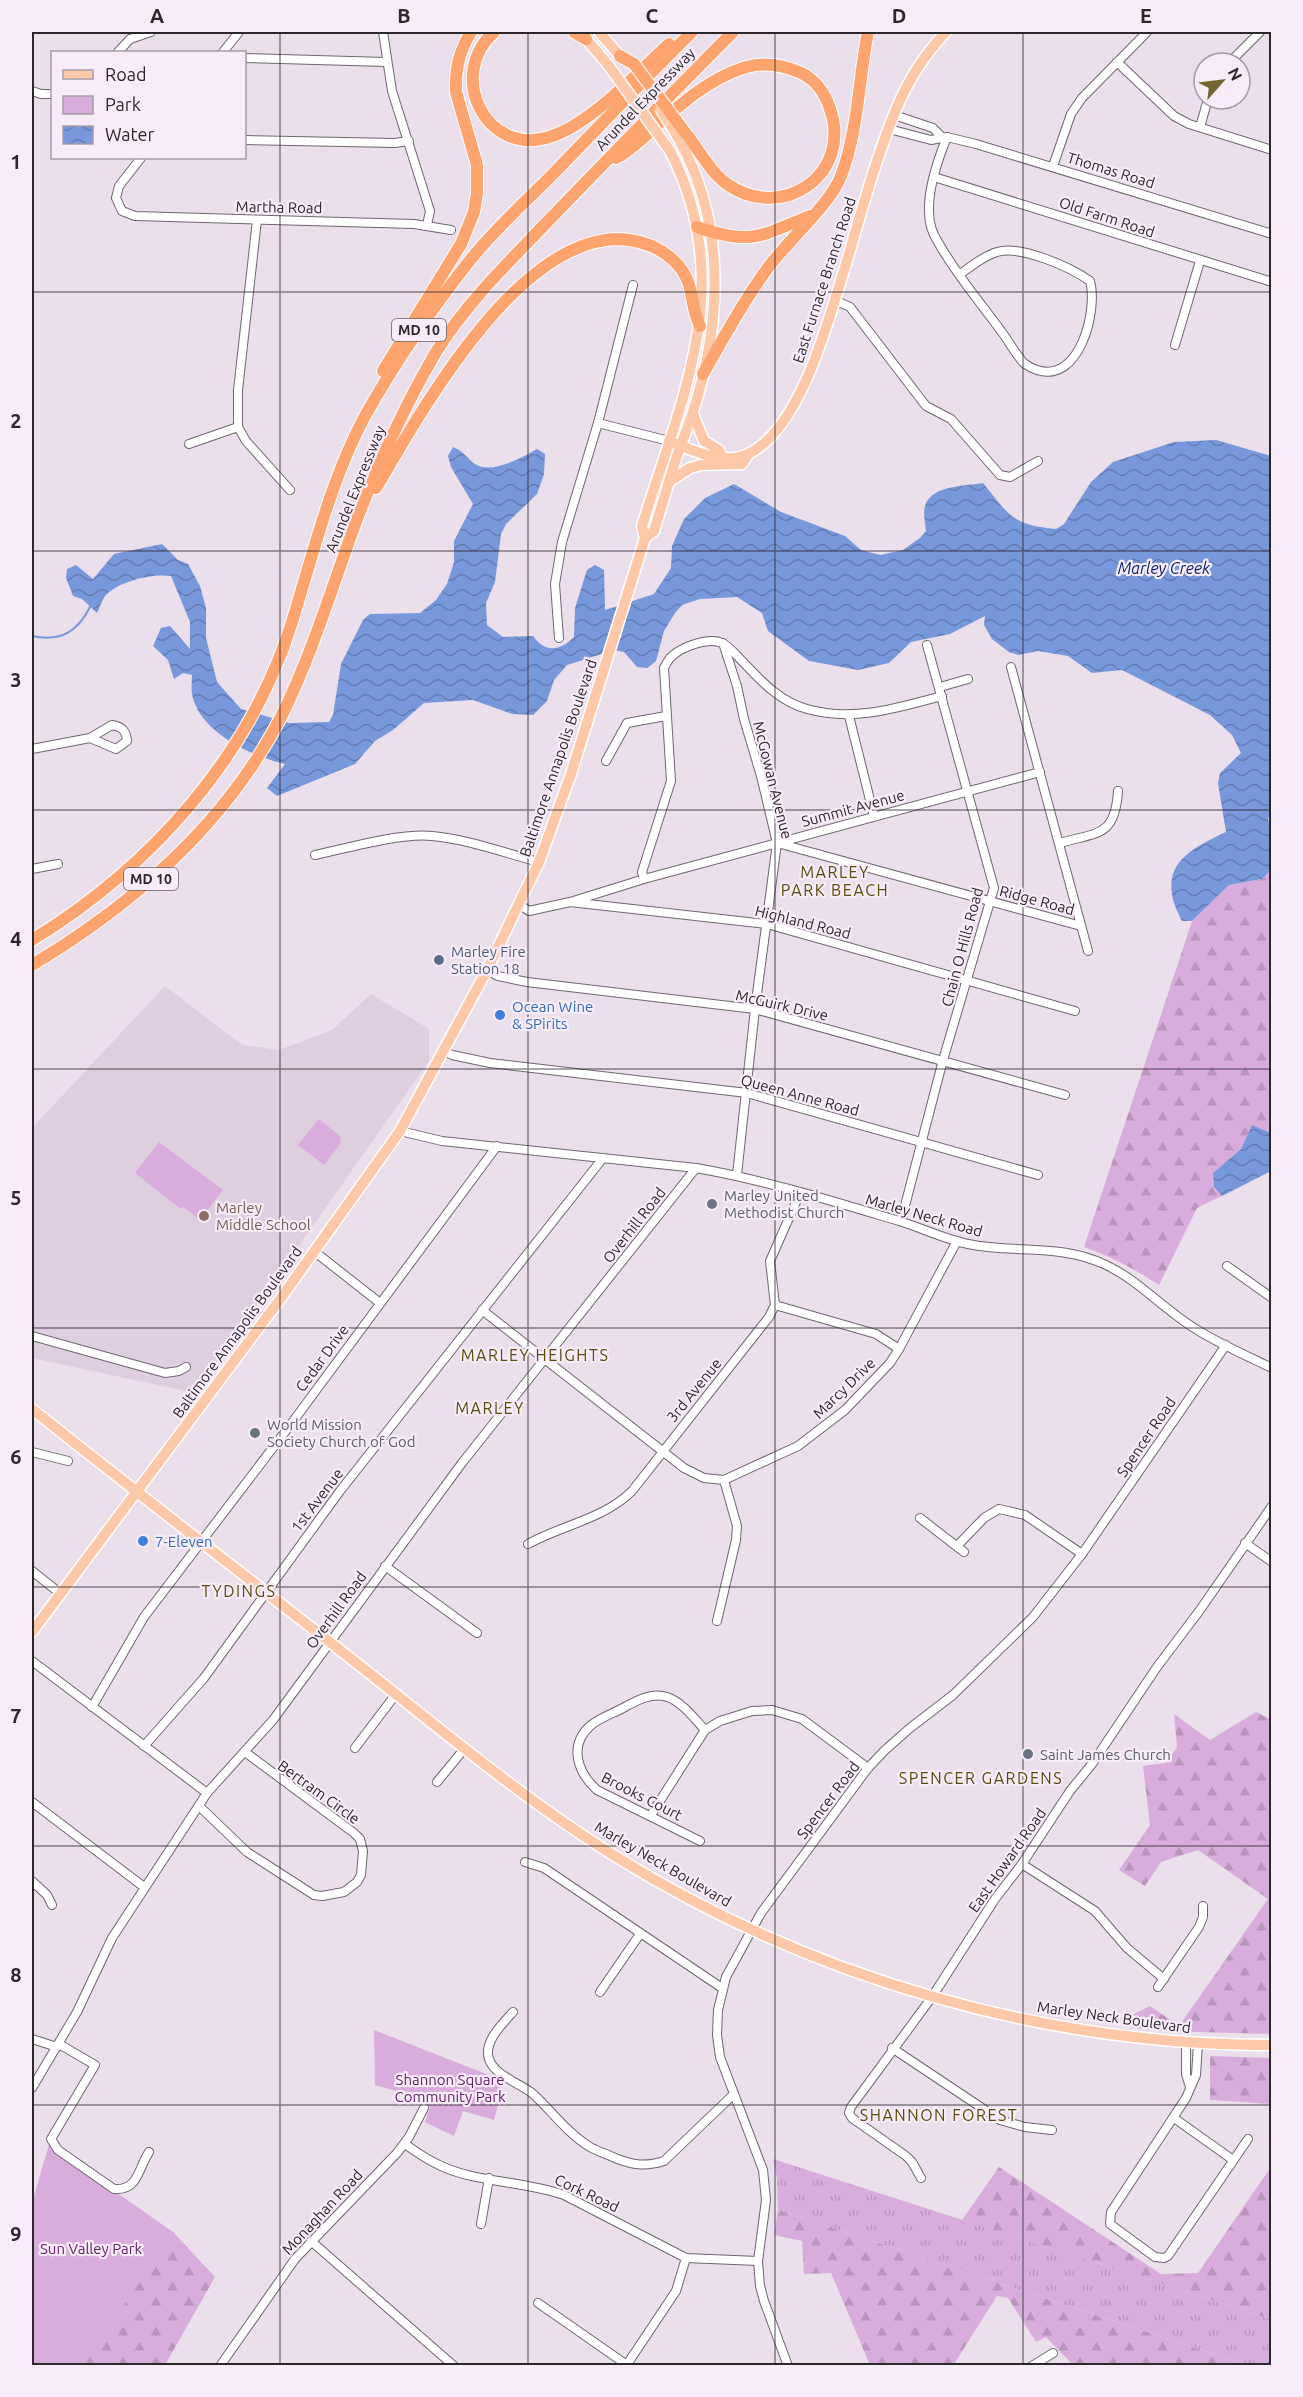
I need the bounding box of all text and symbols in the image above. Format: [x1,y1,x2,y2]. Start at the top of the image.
text: A [150,4,164,27]
text: B [397,4,411,27]
text: C [646,4,659,27]
text: D [892,4,906,27]
text: E [1140,4,1152,27]
street label: Arundel Expressway [592,44,698,154]
legend [51,51,246,159]
north arrow [1192,51,1252,111]
text: Road [105,64,147,84]
text: N [1224,64,1246,83]
text: Park [105,94,141,114]
text: Water [105,124,155,144]
street label: Thomas Road [1065,149,1157,191]
text: 1 [10,150,22,173]
street label: Old Farm Road [1057,194,1157,240]
street label: East Furnace Branch Road [789,195,859,365]
street label: Martha Road [236,198,322,216]
road number: MD 10 [392,319,446,341]
text: 2 [10,409,22,432]
street label: Arundel Expressway [322,423,388,555]
water label: Marley Creek [1118,559,1211,577]
street label: Baltimore Annapolis Boulevard [516,657,600,859]
text: 3 [10,668,22,691]
street label: McGowan Avenue [750,719,796,841]
street label: Summit Avenue [800,786,906,830]
district label: MARLEY PARK BEACH [781,863,889,899]
road number: MD 10 [124,868,178,890]
street label: Ridge Road [998,882,1076,918]
street label: Chain O Hills Road [938,886,986,1008]
street label: Highland Road [753,902,853,942]
text: 4 [10,927,22,950]
place label: Marley Fire Station 18 [451,943,526,977]
marker: Marley Fire Station 18 [432,953,446,967]
street label: McGuirk Drive [734,986,830,1024]
place label: Ocean Wine & SPirits [512,998,593,1032]
marker: Ocean Wine & SPirits [493,1008,507,1022]
street label: Queen Anne Road [739,1071,861,1119]
street label: Overhill Road [599,1184,669,1266]
text: 5 [10,1186,22,1209]
place label: Marley United Methodist Church [724,1187,844,1221]
street label: Marley Neck Road [864,1190,984,1240]
marker: Marley United Methodist Church [705,1197,719,1211]
place label: Marley Middle School [216,1199,311,1233]
marker: Marley Middle School [197,1209,211,1223]
street label: Baltimore Annapolis Boulevard [169,1243,305,1421]
street label: Cedar Drive [292,1321,352,1395]
district label: MARLEY HEIGHTS [461,1346,609,1364]
street label: Marcy Drive [809,1354,879,1422]
street label: 3rd Avenue [663,1355,725,1425]
street label: Spencer Road [1113,1394,1179,1480]
district label: MARLEY [455,1399,525,1417]
place label: World Mission Society Church of God [267,1416,416,1450]
marker: World Mission Society Church of God [248,1426,262,1440]
text: 6 [10,1445,22,1468]
street label: 1st Avenue [288,1465,346,1535]
place label: 7-Eleven [155,1533,213,1550]
marker: 7-Eleven [136,1534,150,1548]
street label: Overhill Road [302,1568,370,1652]
district label: TYDINGS [202,1582,276,1600]
text: 7 [10,1704,22,1727]
place label: Saint James Church [1040,1746,1171,1763]
marker: Saint James Church [1021,1747,1035,1761]
street label: Bertram Circle [275,1757,363,1827]
street label: Spencer Road [793,1758,863,1842]
street label: Brooks Court [599,1768,685,1824]
district label: SPENCER GARDENS [899,1769,1063,1787]
street label: East Howard Road [965,1805,1049,1915]
street label: Marley Neck Boulevard [592,1818,734,1910]
text: 8 [10,1963,22,1986]
street label: Marley Neck Boulevard [1036,1998,1192,2036]
park label: Shannon Square Community Park [394,2071,506,2105]
district label: SHANNON FOREST [860,2106,1018,2124]
street label: Monaghan Road [278,2166,366,2258]
street label: Cork Road [552,2171,622,2215]
text: 9 [10,2222,22,2245]
park label: Sun Valley Park [40,2240,142,2257]

